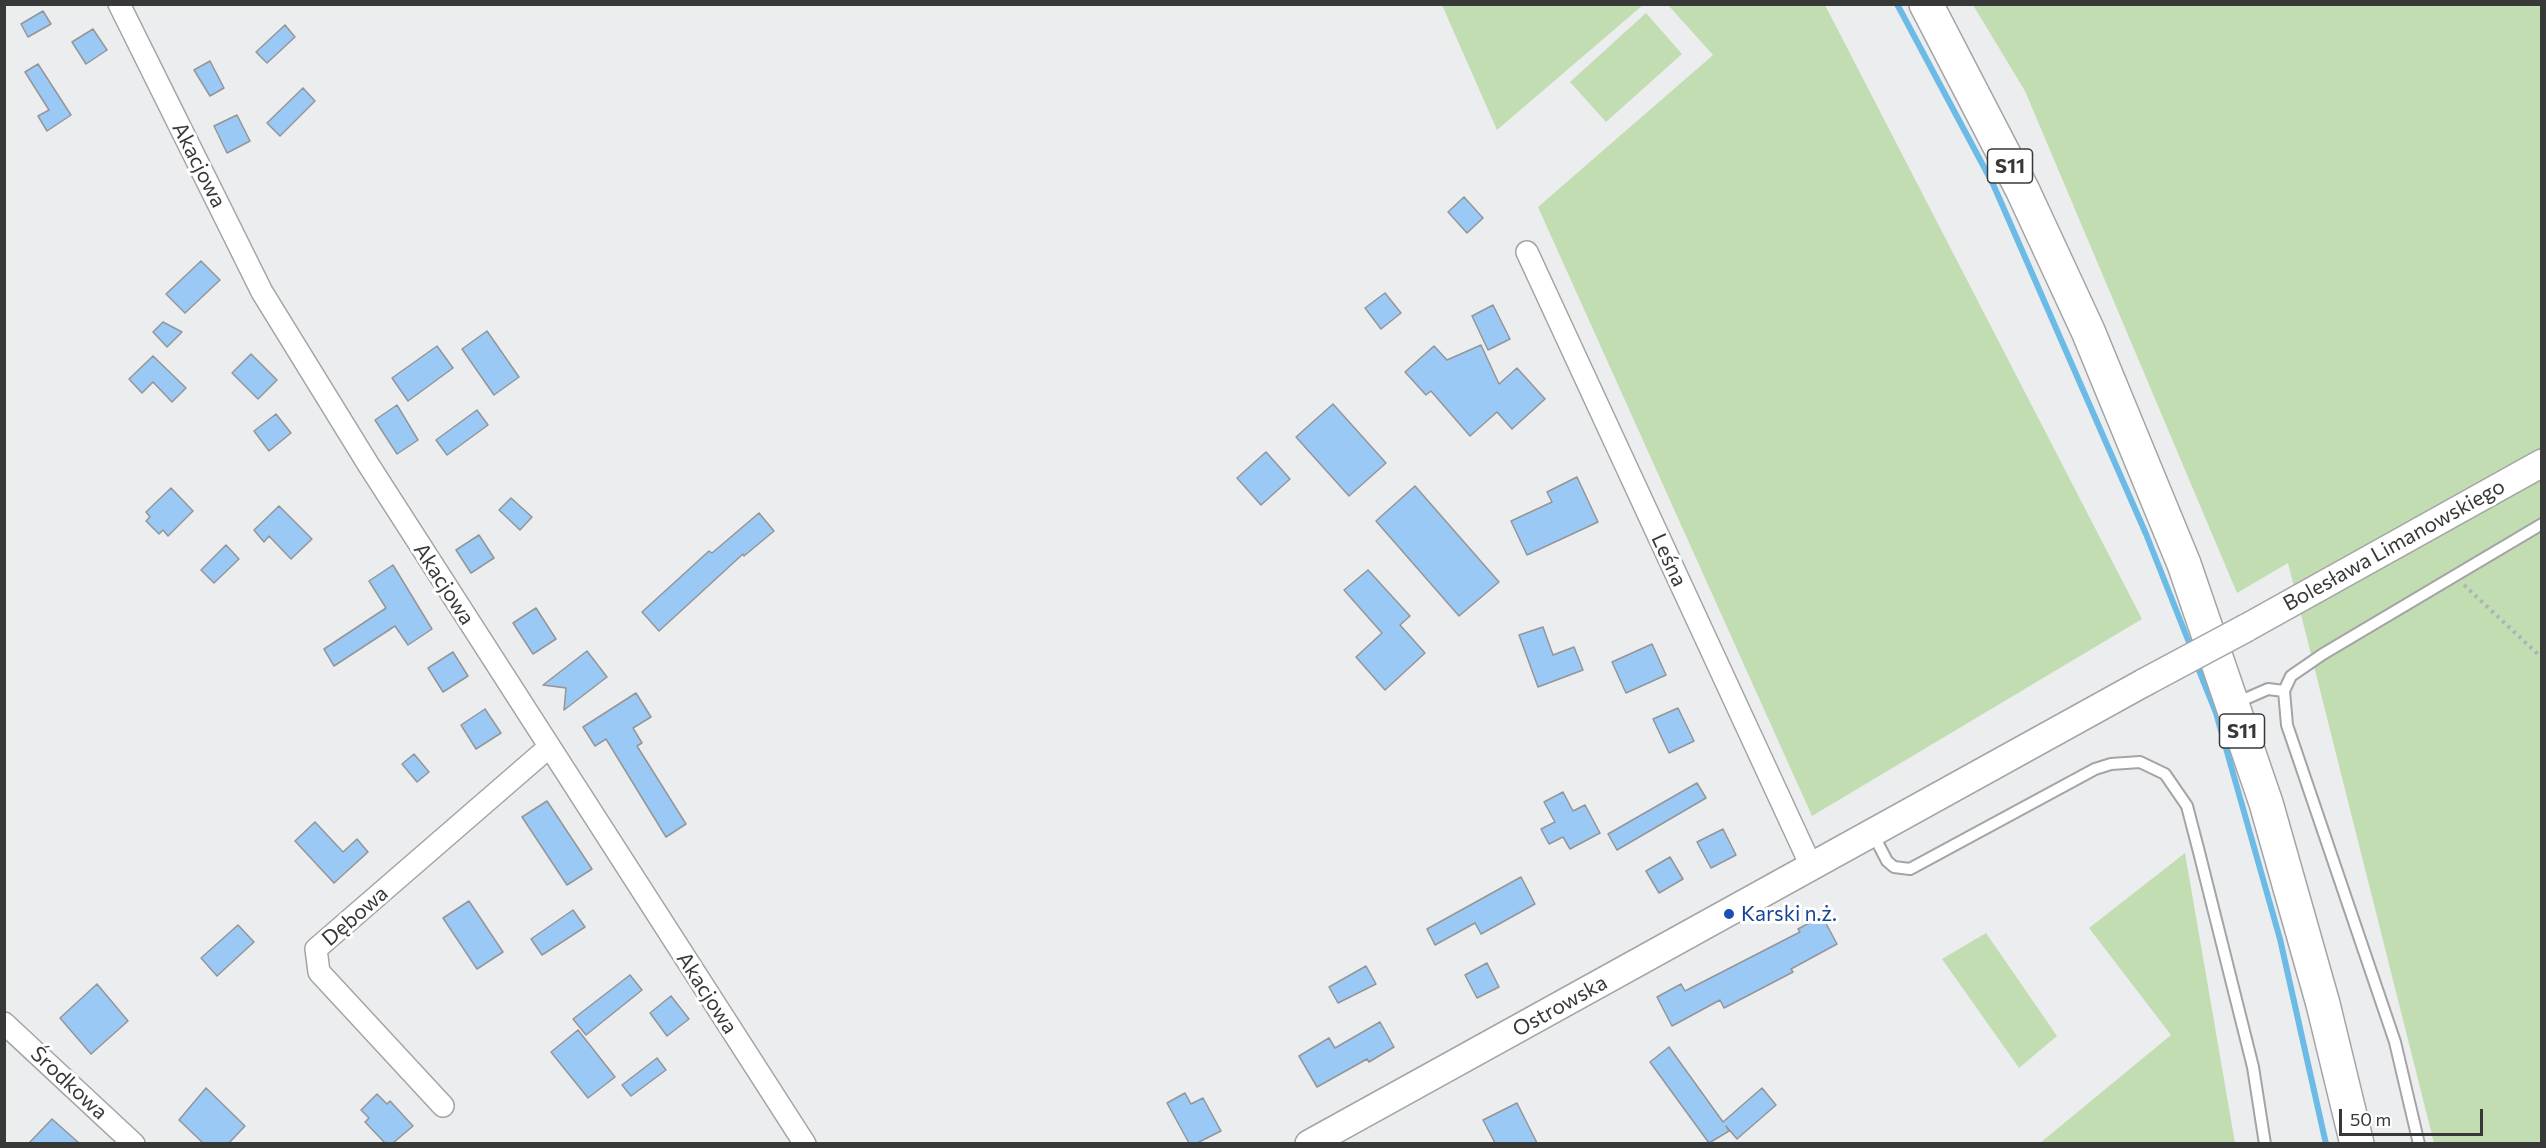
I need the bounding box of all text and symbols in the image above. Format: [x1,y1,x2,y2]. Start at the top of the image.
street label: Akacjowa [167,118,231,212]
road number: S11 [1988,149,2032,183]
street label: Bolesława Limanowskiego [2279,473,2509,617]
street label: Leśna [1646,529,1692,591]
street label: Akacjowa [408,538,480,630]
road number: S11 [2220,714,2264,748]
street label: Dębowa [317,881,393,951]
place label: Karski n.ż. [1741,901,1837,927]
marker: Karski n.ż. [1722,907,1736,921]
street label: Akacjowa [671,947,743,1039]
street label: Ostrowska [1508,970,1612,1042]
street label: Środkowa [25,1041,113,1125]
scale bar [2342,1097,2486,1135]
text: 50 m [2350,1108,2391,1130]

